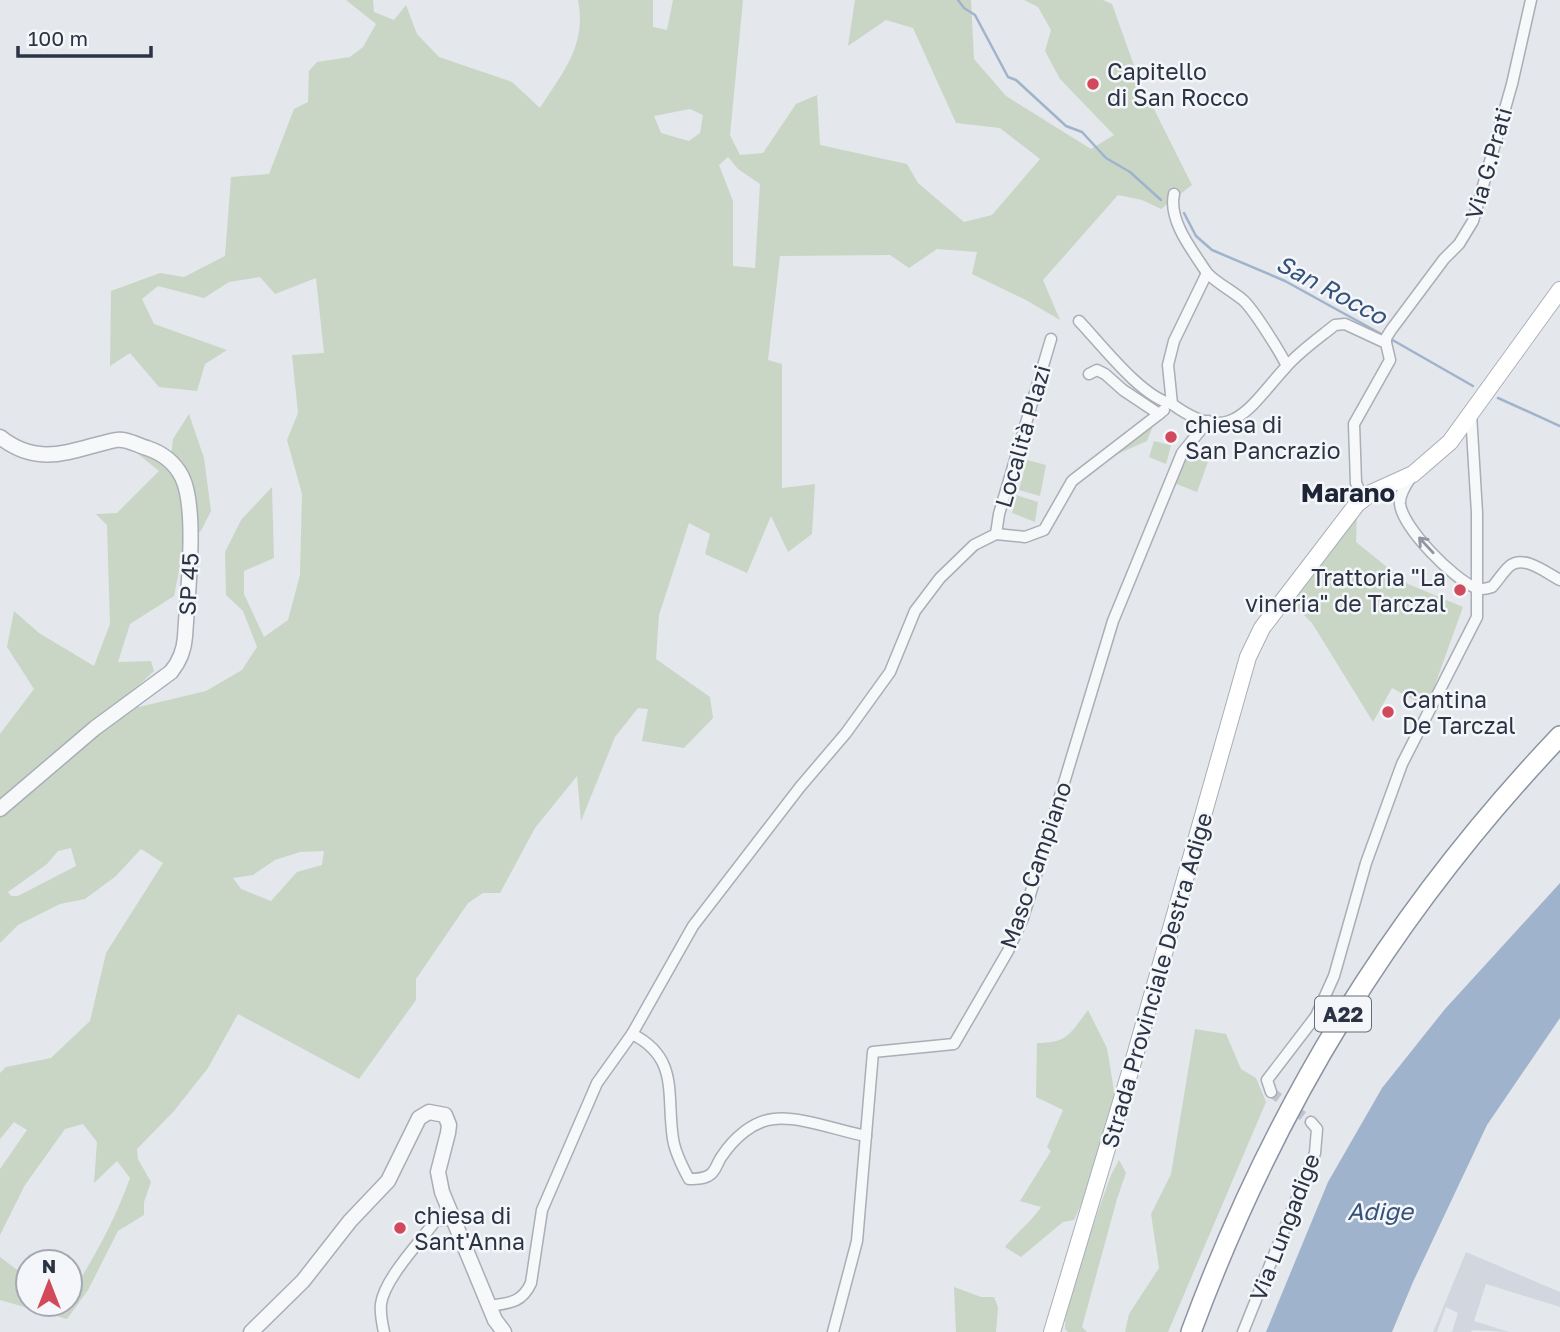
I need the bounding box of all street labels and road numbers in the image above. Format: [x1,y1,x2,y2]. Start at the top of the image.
street label: Via G.Prati [1459,104,1517,222]
street label: Località Plazi [988,361,1056,511]
street label: SP 45 [172,552,204,616]
street label: Maso Campiano [993,778,1077,952]
street label: Strada Provinciale Destra Adige [1095,809,1217,1151]
road number: A22 [1315,996,1371,1032]
street label: Via Lungadige [1243,1149,1325,1305]

